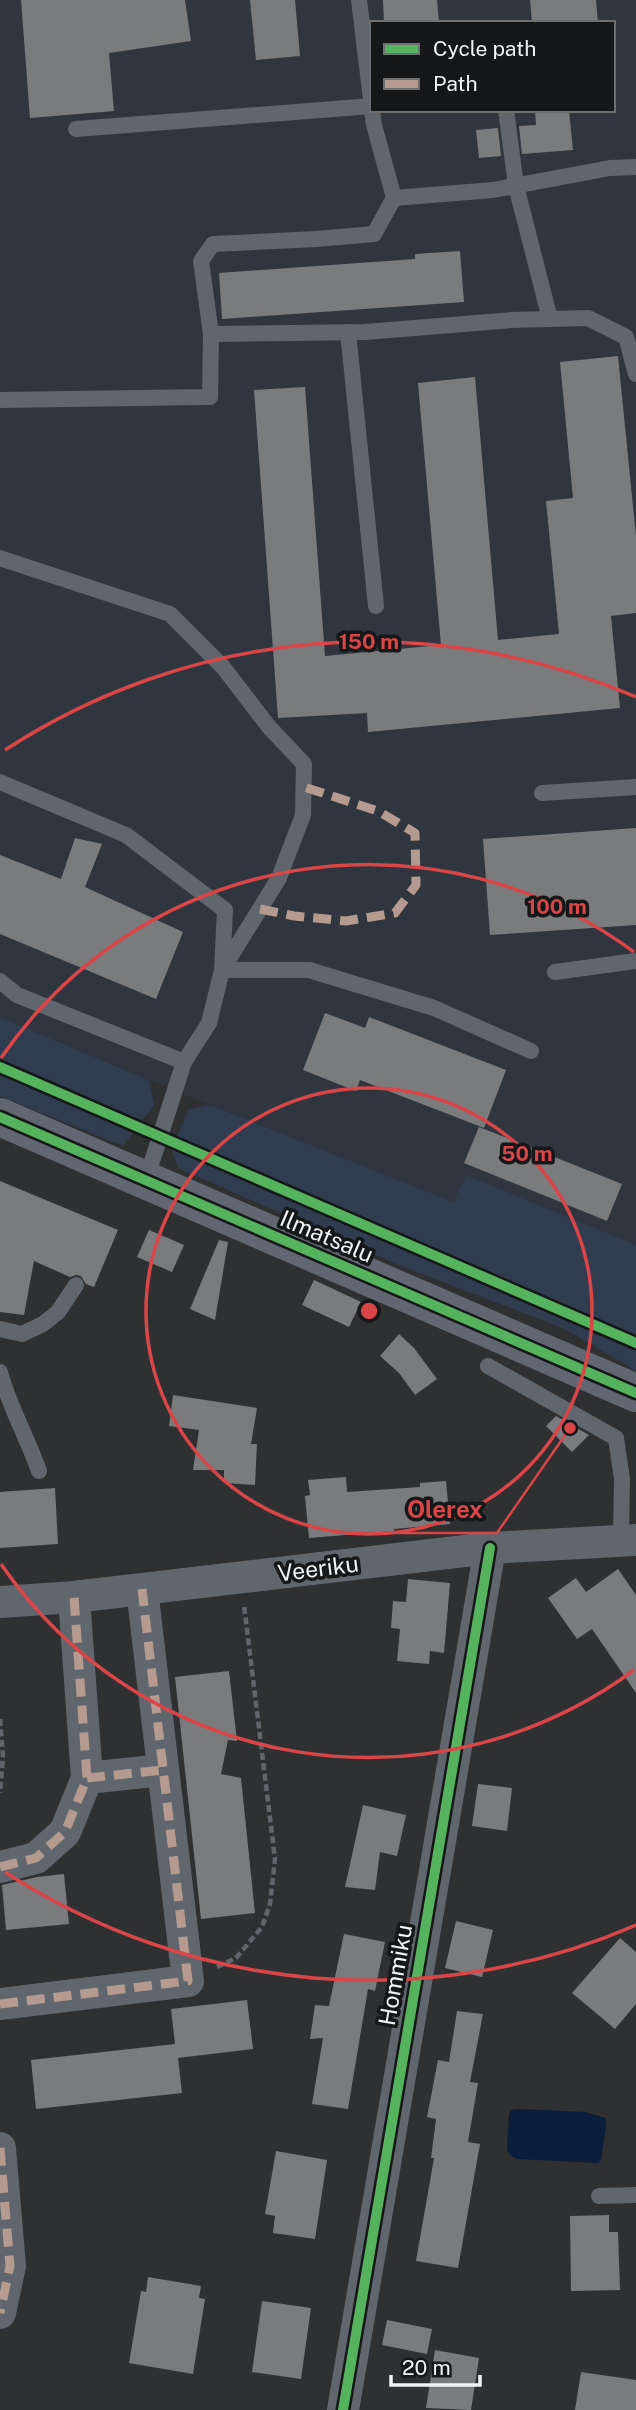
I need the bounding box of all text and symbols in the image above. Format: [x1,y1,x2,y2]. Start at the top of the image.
legend [370,21,615,112]
text: Cycle path [433,36,536,61]
text: Path [433,71,478,96]
text: 150 m [339,629,399,654]
text: 100 m [527,894,587,919]
text: 50 m [501,1141,553,1166]
street label: Ilmatsalu [276,1204,378,1268]
centre of rings [357,1299,381,1323]
callout: Olerex [393,1488,497,1533]
text: Olerex [407,1495,483,1523]
street label: Veeriku [276,1550,360,1586]
street label: Hommiku [373,1922,417,2028]
scale bar [391,2344,480,2388]
text: 20 m [402,2355,451,2380]

